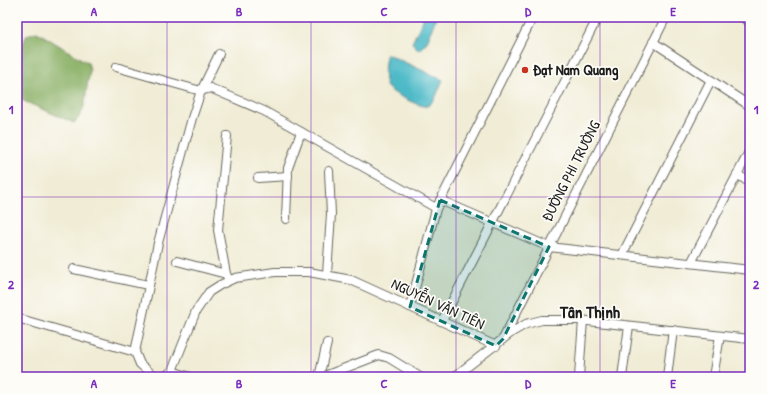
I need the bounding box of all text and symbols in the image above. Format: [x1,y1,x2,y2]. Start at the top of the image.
text: A [91,2,98,20]
text: B [236,2,243,20]
text: C [380,2,388,20]
text: D [525,2,532,20]
text: E [670,2,676,20]
place label: Đạt Nam Quang [533,59,619,81]
marker: Đạt Nam Quang [520,65,530,75]
text: 1 [9,100,14,118]
text: 1 [754,100,759,118]
street label: ĐƯỜNG PHI TRƯỜNG [536,116,605,225]
street label: NGUYỄN VĂN TIÊN [388,273,488,334]
text: 2 [8,275,15,293]
text: 2 [753,275,760,293]
district label: Tân Thịnh [559,300,621,323]
text: A [91,374,98,392]
text: B [236,374,243,392]
text: C [380,374,388,392]
text: D [525,374,532,392]
text: E [670,374,676,392]

